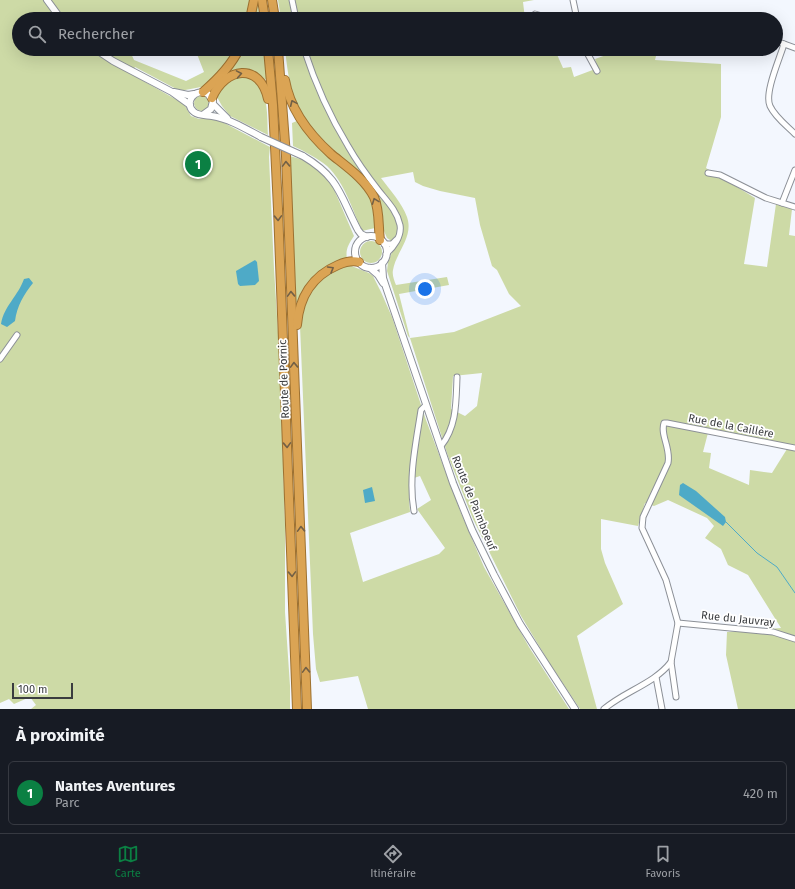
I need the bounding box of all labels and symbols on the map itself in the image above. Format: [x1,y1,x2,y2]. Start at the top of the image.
one-way arrow [236,70,242,79]
one-way arrow [290,99,298,107]
pin: 1 [185,149,211,179]
one-way arrow [282,161,291,167]
one-way arrow [371,198,380,205]
one-way arrow [274,215,282,221]
one-way arrow [327,267,334,274]
your location [415,279,435,299]
one-way arrow [287,291,296,297]
street label: Route de Pornic [276,339,292,419]
one-way arrow [290,362,299,368]
street label: Rue de la Caillère [687,411,775,441]
one-way arrow [283,442,292,448]
street label: Route de Paimboeuf [449,454,499,553]
one-way arrow [297,526,305,532]
one-way arrow [288,571,297,577]
street label: Rue du Jauvray [700,609,776,629]
one-way arrow [302,667,311,673]
scale bar [12,681,73,700]

